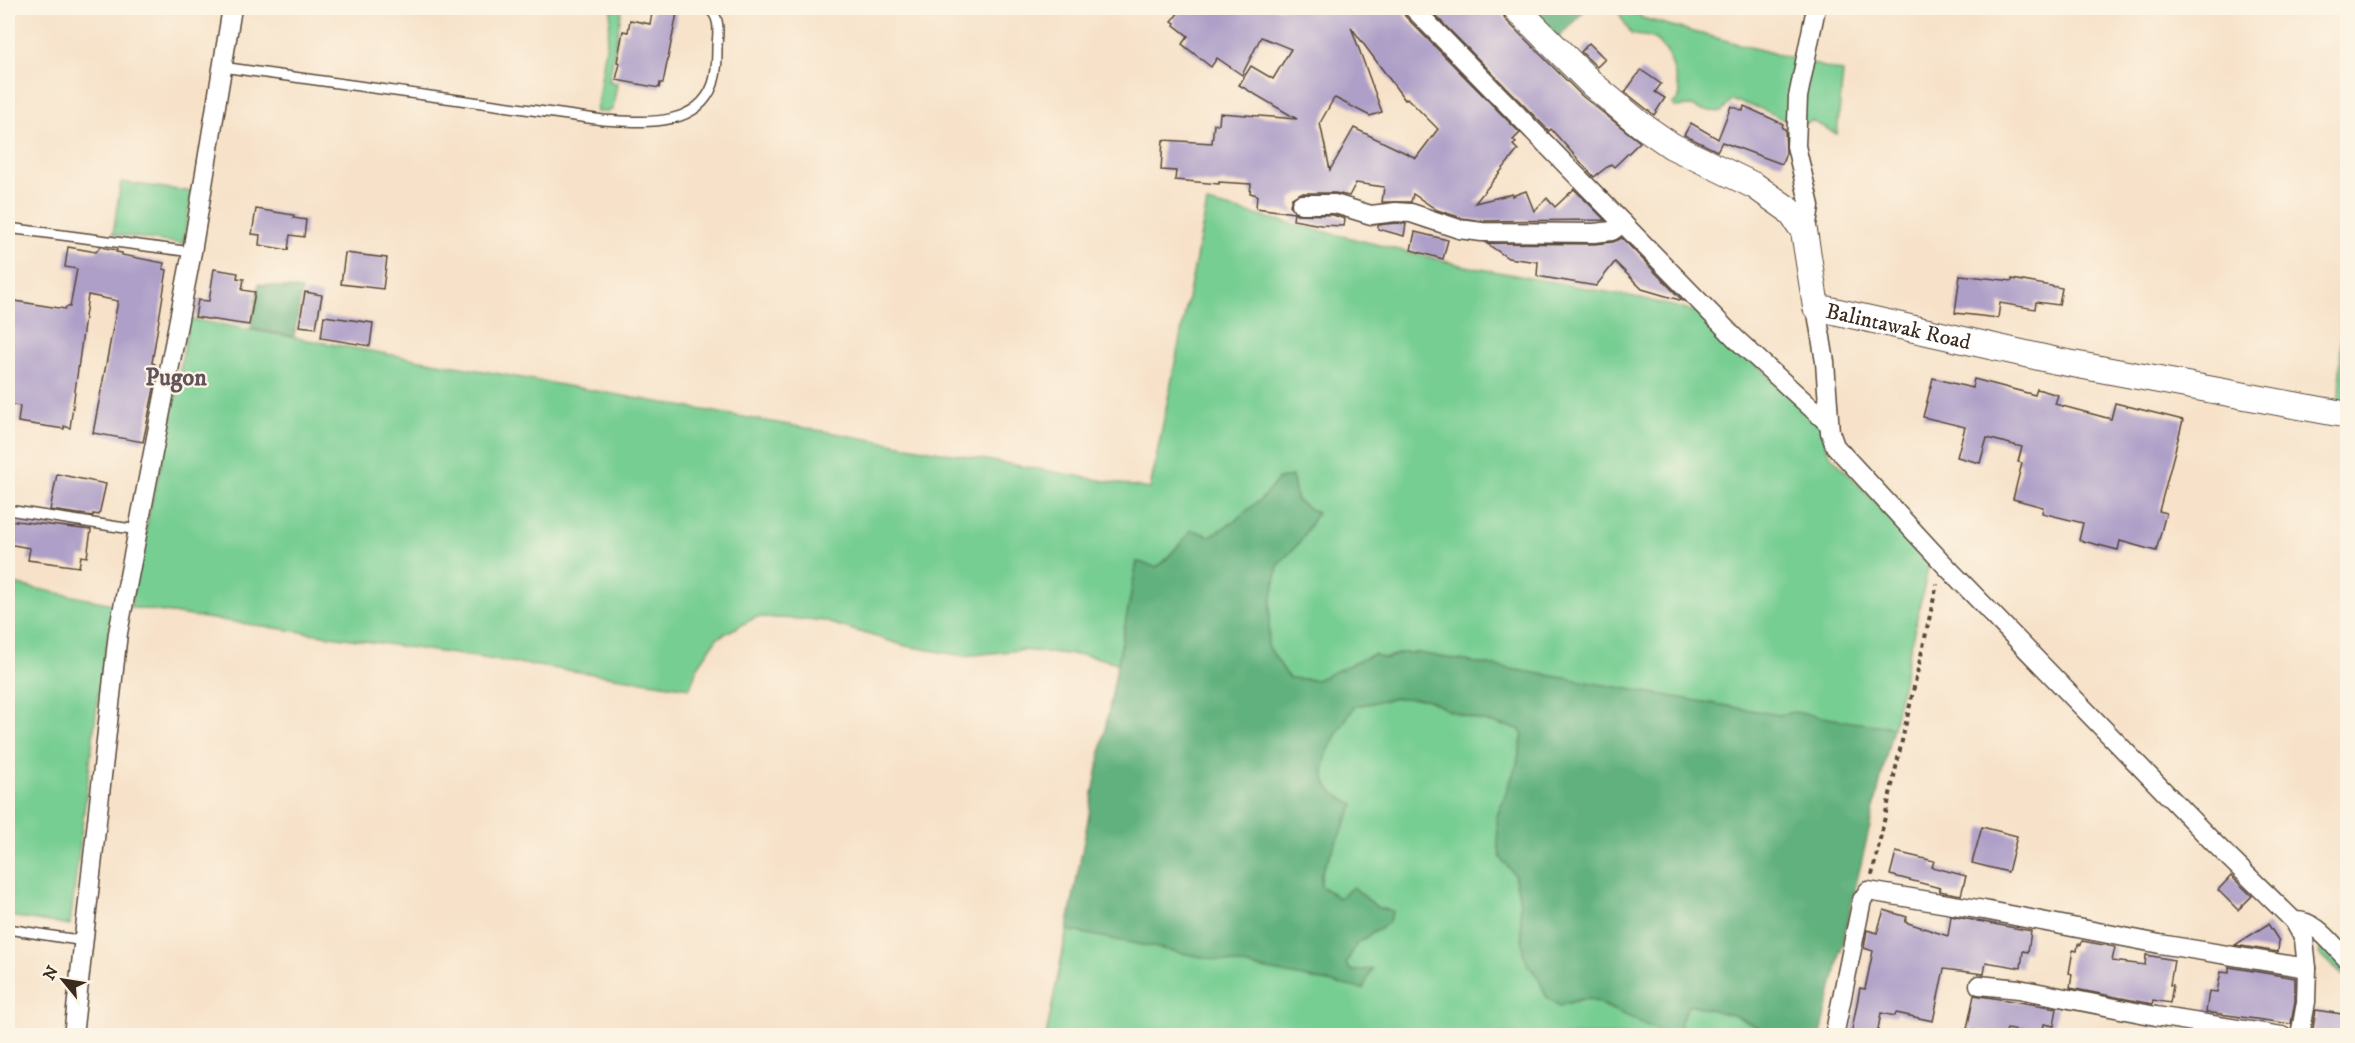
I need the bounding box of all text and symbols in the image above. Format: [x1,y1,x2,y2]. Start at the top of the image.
street label: Balintawak Road [1823,298,1973,356]
district label: Pugon [145,363,207,393]
north arrow [33,950,93,1010]
text: N [39,962,63,984]

